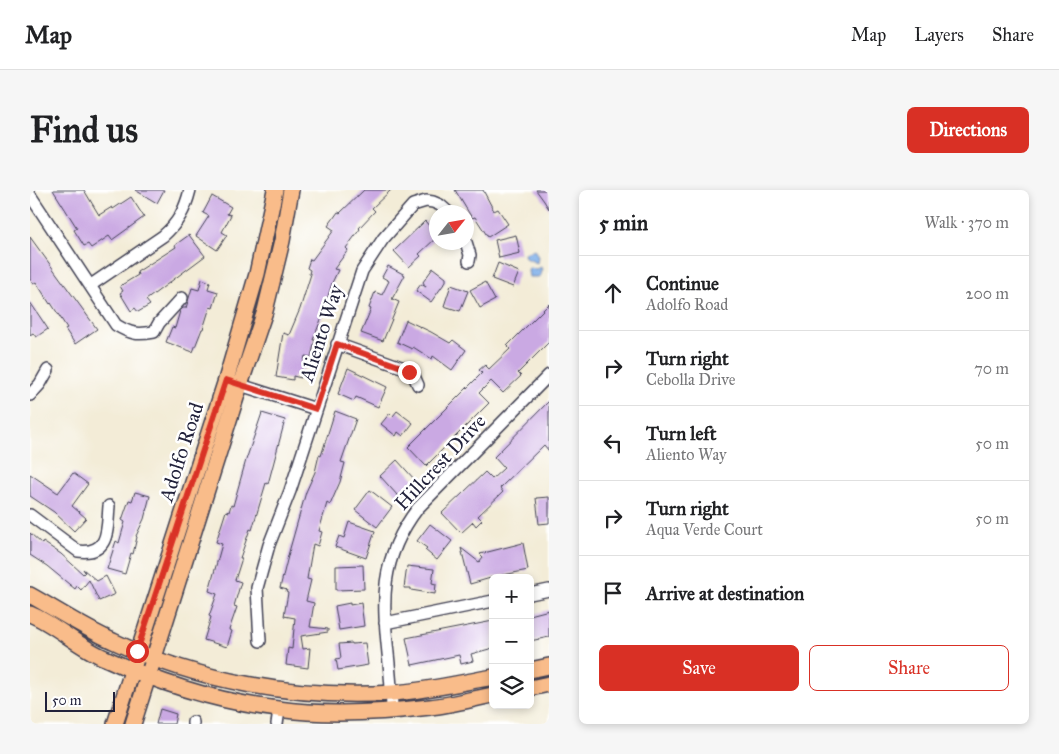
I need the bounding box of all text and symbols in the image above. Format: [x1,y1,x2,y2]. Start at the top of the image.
text: Map [25,20,72,50]
text: Map [851,24,886,46]
text: Layers [914,24,964,46]
text: Share [992,24,1034,46]
button: Directions [907,107,1029,153]
text: Find us [30,109,138,152]
north arrow [429,205,474,250]
text: 5 min [599,210,648,236]
text: Walk · 370 m [925,213,1009,232]
text: Continue [646,272,719,295]
icon: ahead [599,279,627,307]
street label: Aliento Way [294,281,348,385]
text: 200 m [966,284,1009,303]
text: Adolfo Road [646,295,728,314]
text: Turn right [646,347,729,370]
icon: right [599,354,627,382]
text: 70 m [974,359,1009,378]
route end [398,361,421,384]
text: Cebolla Drive [646,370,735,389]
street label: Adolfo Road [153,399,208,506]
street label: Hillcrest Drive [389,409,491,515]
text: Turn left [646,422,716,445]
icon: left [599,429,627,457]
text: 50 m [975,434,1009,453]
text: Aliento Way [646,445,726,464]
text: Turn right [646,497,729,520]
icon: right [599,504,627,532]
text: 50 m [975,509,1009,528]
text: Aqua Verde Court [646,520,763,539]
map controls [489,574,534,709]
button: + [489,574,534,619]
icon: arrive [599,579,627,607]
text: Arrive at destination [646,582,804,605]
button: − [489,619,534,664]
route start [126,640,149,663]
button: Save [599,645,799,691]
button: Share [809,645,1009,691]
button: layers [489,664,534,709]
scale bar [45,689,115,712]
text: 50 m [52,692,81,709]

